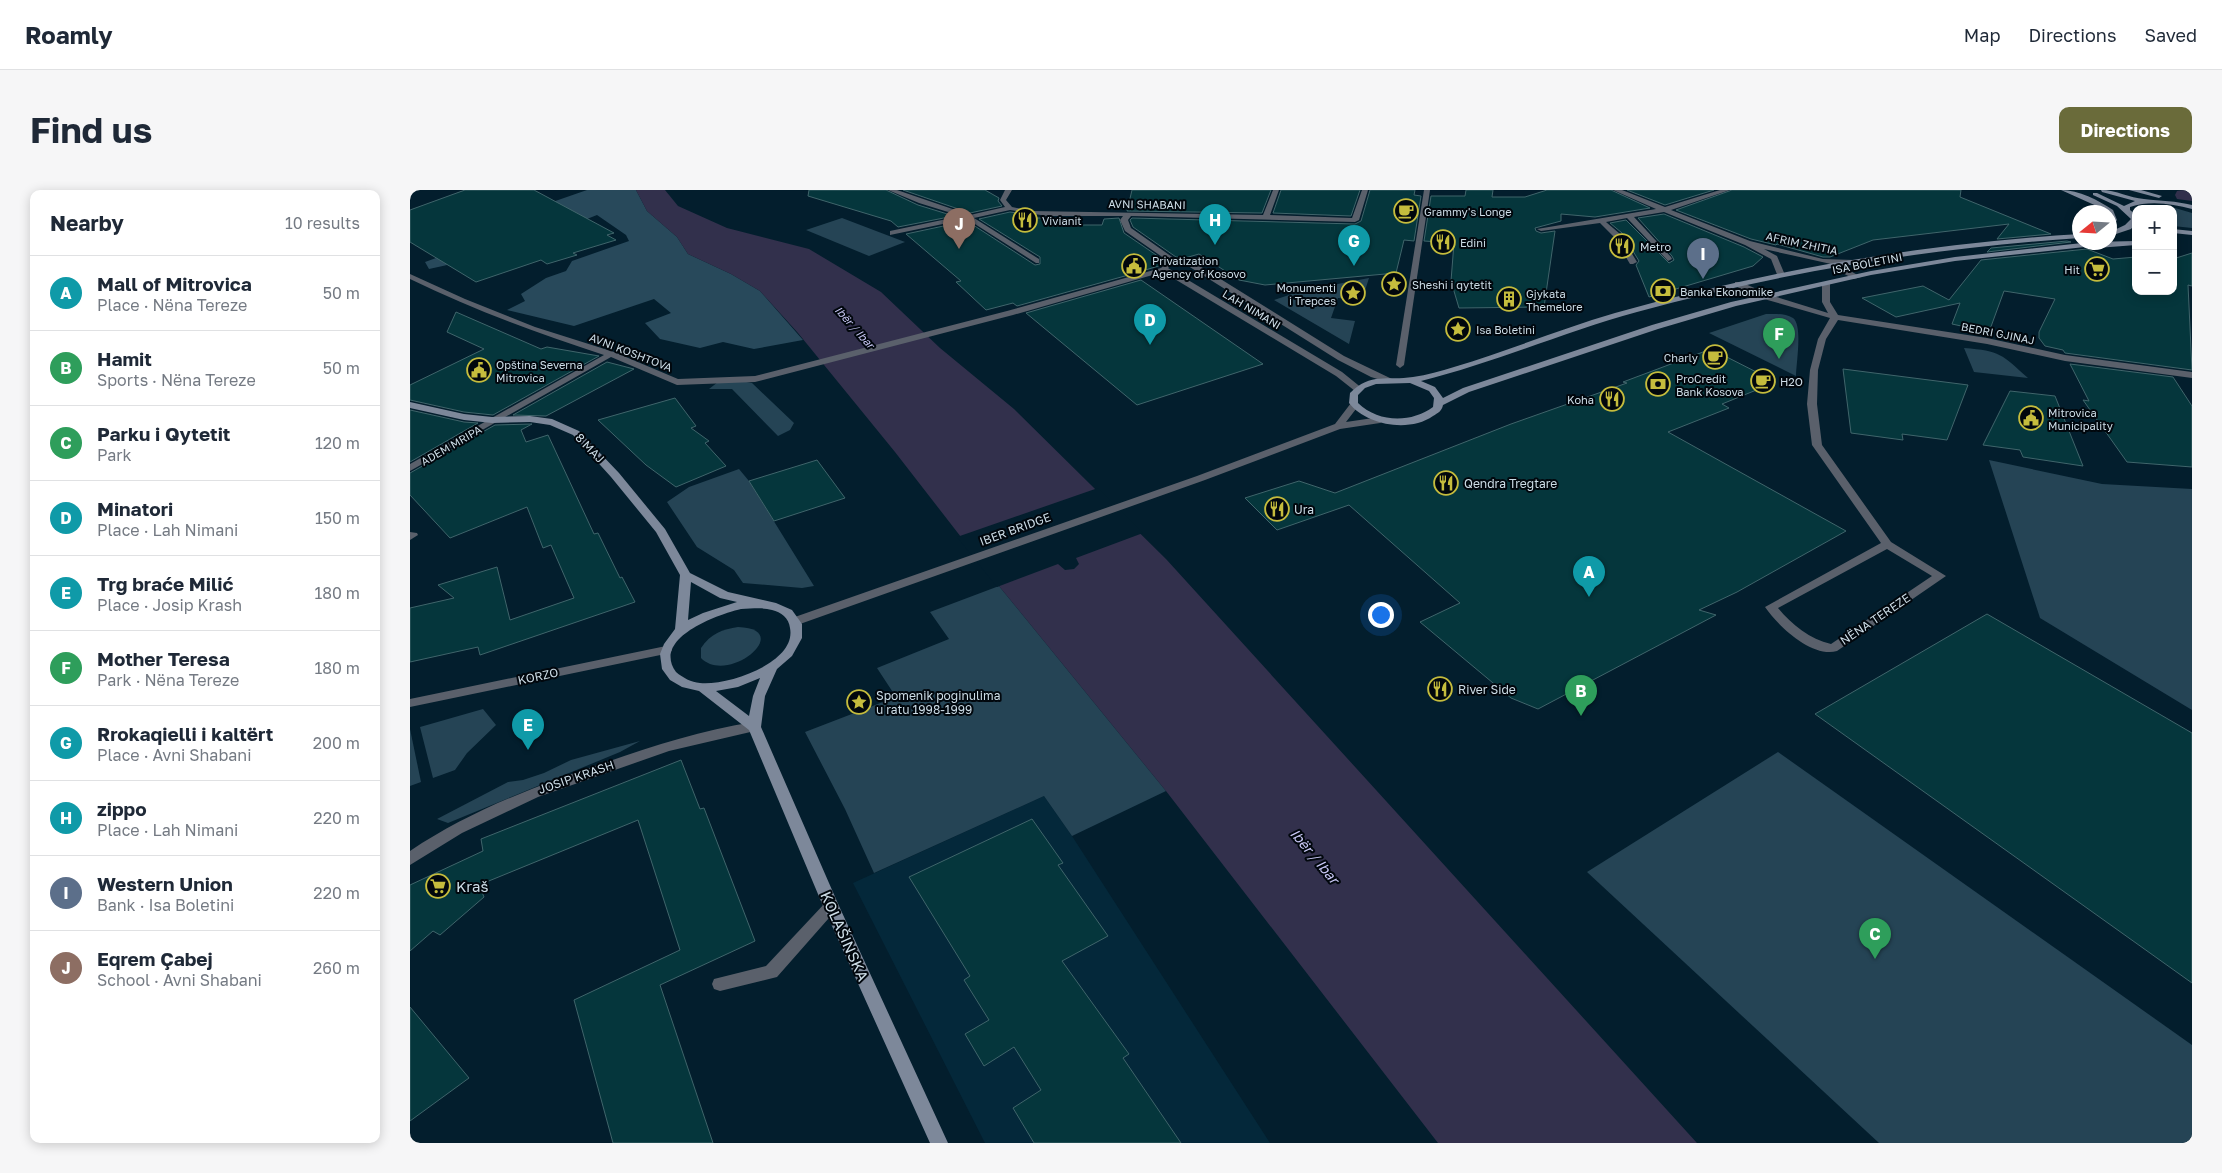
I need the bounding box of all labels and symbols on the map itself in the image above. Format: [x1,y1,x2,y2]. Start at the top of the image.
street label: AVNI SHABANI [1108,197,1186,211]
cafe icon: Grammy's Longe [1393,198,1419,224]
pin: H [1199,204,1231,245]
place label: Grammy's Longe [1424,205,1512,218]
north arrow [2072,205,2117,250]
restaurant icon: Vivianit [1012,207,1038,233]
pin: J [943,208,975,249]
place label: Vivianit [1042,214,1082,227]
pin: G [1338,225,1370,266]
restaurant icon: Edini [1430,229,1456,255]
street label: AFRIM ZHITIA [1765,229,1840,257]
restaurant icon: Metro [1609,233,1635,259]
place label: Edini [1460,236,1486,249]
pin: I [1687,238,1719,279]
place label: Metro [1640,240,1671,253]
street label: ISA BOLETINI [1831,250,1903,276]
public building icon: Privatization Agency of Kosovo [1121,253,1147,279]
place label: Privatization Agency of Kosovo [1152,254,1246,280]
supermarket icon: Hit [2084,256,2110,282]
place label: Hit [2064,263,2080,276]
place icon: Sheshi i qytetit [1381,271,1407,297]
place label: Sheshi i qytetit [1412,278,1492,291]
bank icon: Banka Ekonomike [1650,278,1676,304]
place icon: Monumenti i Trepces [1340,280,1366,306]
place label: Monumenti i Trepces [1276,281,1336,307]
place label: Banka Ekonomike [1680,285,1773,298]
building icon: Gjykata Themelore [1496,286,1522,312]
street label: LAH NIMANI [1221,287,1283,331]
place label: Gjykata Themelore [1526,287,1583,313]
water label: Ibër / Ibar [832,303,878,353]
pin: D [1134,304,1166,345]
place icon: Isa Boletini [1445,316,1471,342]
pin: F [1763,318,1795,359]
street label: BEDRI GJINAJ [1960,319,2036,347]
place label: Isa Boletini [1476,323,1535,336]
street label: AVNI KOSHTOVA [588,330,675,374]
cafe icon: Charly [1702,344,1728,370]
place label: Charly [1664,351,1698,364]
public building icon: Opština Severna Mitrovica [466,357,492,383]
place label: Opština Severna Mitrovica [496,358,583,384]
cafe icon: H2O [1750,368,1776,394]
bank icon: ProCredit Bank Kosova [1645,371,1671,397]
place label: ProCredit Bank Kosova [1676,372,1744,398]
place label: H2O [1780,375,1803,388]
restaurant icon: Koha [1599,386,1625,412]
place label: Koha [1567,393,1594,406]
public building icon: Mitrovica Municipality [2018,405,2044,431]
place label: Mitrovica Municipality [2048,406,2113,432]
street label: ADEM MRIPA [418,422,484,468]
street label: 8 MAJ [572,430,608,466]
restaurant icon: Qendra Tregtare [1433,470,1459,496]
place label: Qendra Tregtare [1464,476,1557,491]
restaurant icon: Ura [1264,496,1290,522]
place label: Ura [1294,502,1314,517]
street label: IBER BRIDGE [977,509,1053,549]
pin: A [1573,556,1605,597]
street label: NËNA TEREZE [1837,590,1913,648]
your location [1368,602,1394,628]
street label: KORZO [516,664,560,688]
pin: B [1565,675,1597,716]
restaurant icon: River Side [1427,676,1453,702]
place label: River Side [1458,682,1516,697]
place label: Spomenik poginulima u ratu 1998-1999 [876,688,1001,717]
place icon: Spomenik poginulima u ratu 1998-1999 [846,689,872,715]
pin: E [512,709,544,750]
street label: JOSIP KRASH [536,757,616,797]
water label: Ibër / Ibar [1287,825,1345,889]
supermarket icon: Kraš [425,873,451,899]
place label: Kraš [456,877,489,895]
street label: KOLAŠINSKA [817,888,873,984]
pin: C [1859,918,1891,959]

